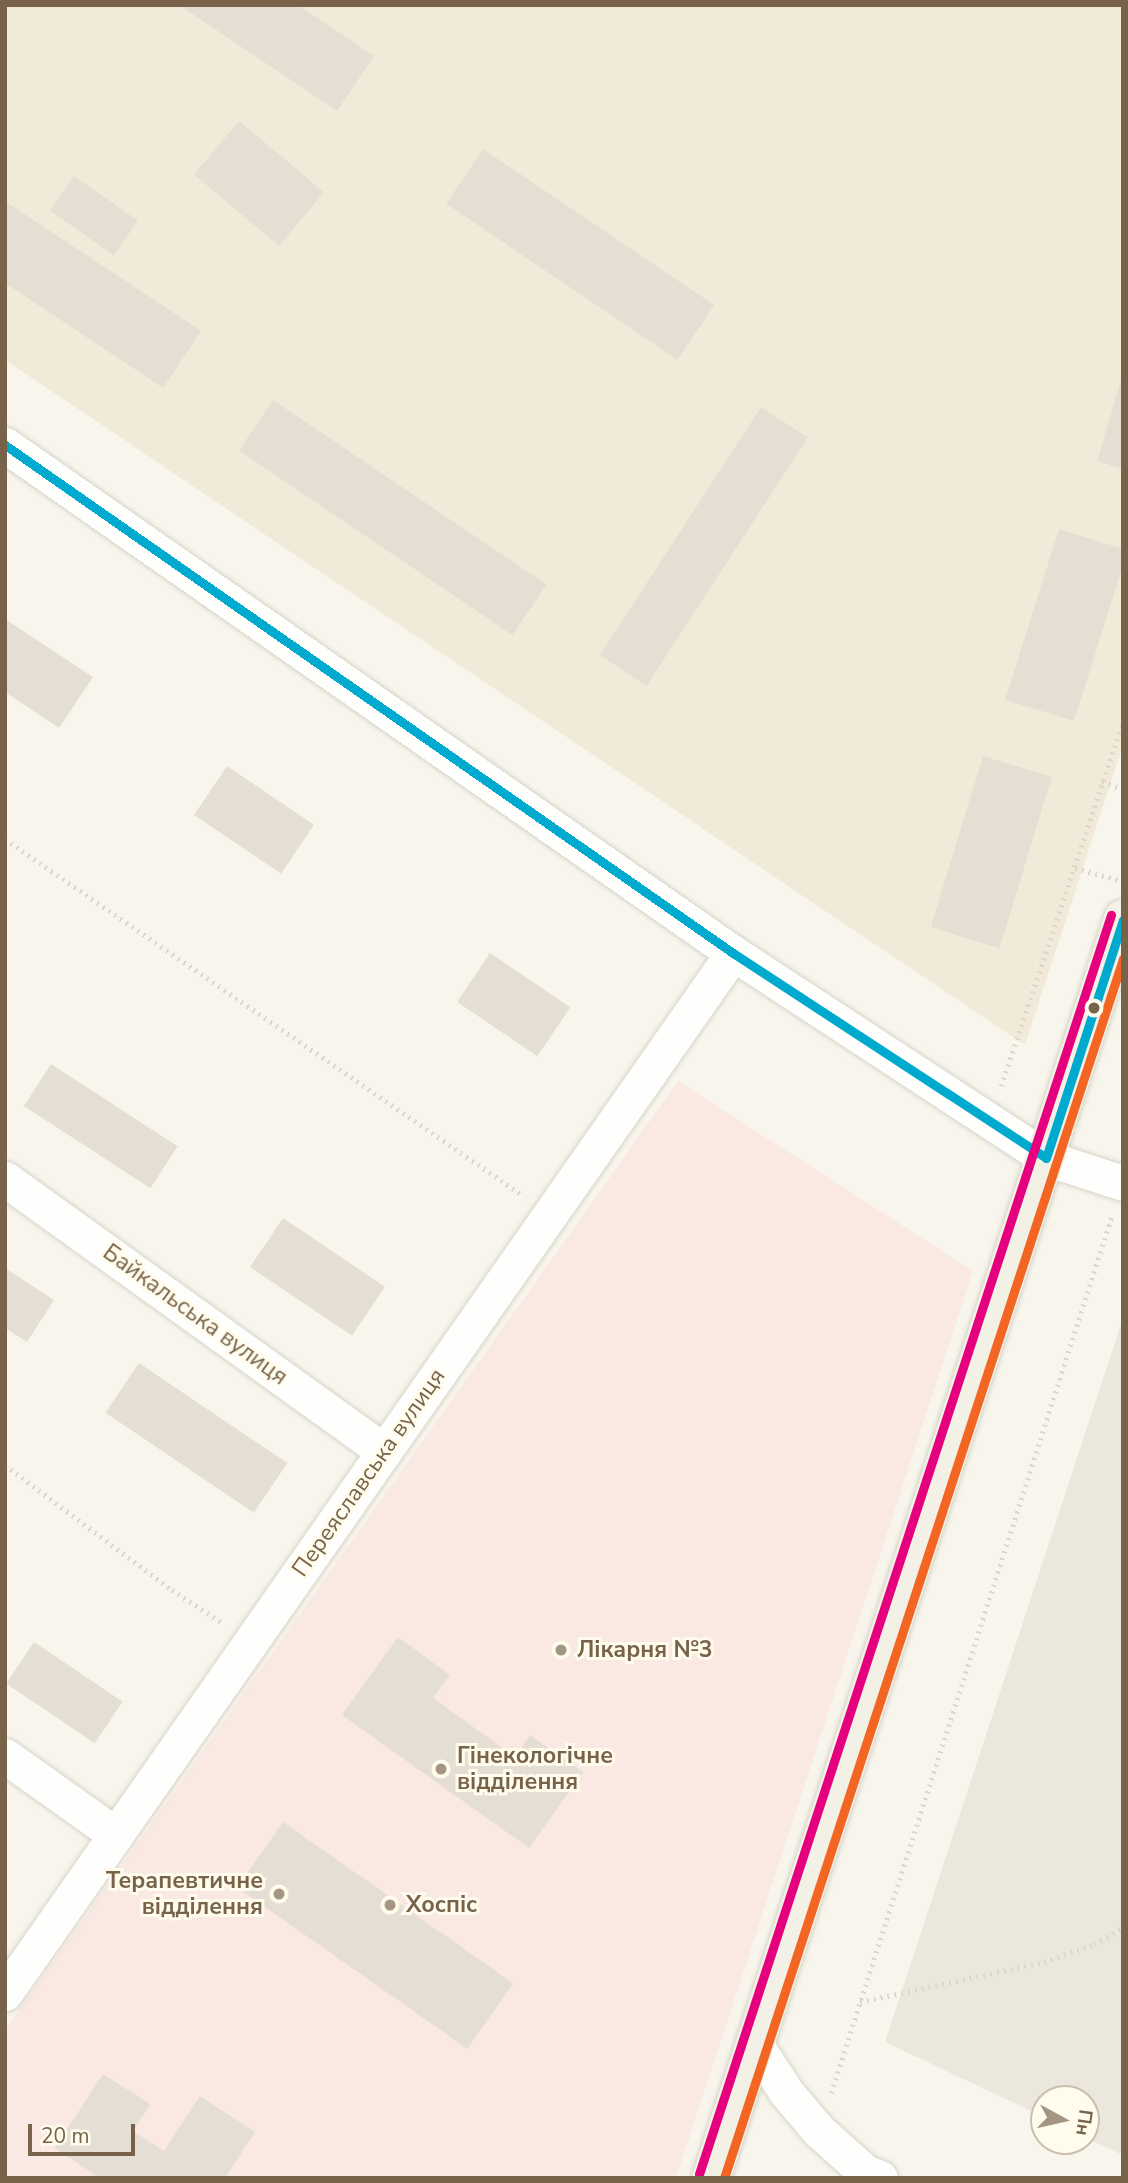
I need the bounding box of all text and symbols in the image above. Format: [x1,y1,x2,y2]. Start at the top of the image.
unlabelled marker [1087,1001,1101,1015]
street label: Байкальська вулиця [97,1239,293,1391]
street label: Переяславська вулиця [287,1364,451,1582]
place label: Лікарня №3 [577,1636,713,1664]
marker: Лікарня №3 [551,1640,571,1660]
place label: Гінекологічне відділення [457,1742,613,1796]
marker: Гінекологічне відділення [431,1759,451,1779]
place label: Терапевтичне відділення [106,1867,263,1921]
marker: Терапевтичне відділення [269,1884,289,1904]
place label: Хоспіс [406,1891,477,1919]
marker: Хоспіс [380,1895,400,1915]
north arrow [1030,2085,1100,2155]
text: Пн [1069,2108,1099,2137]
scale bar [32,2110,138,2154]
text: 20 m [41,2122,90,2150]

